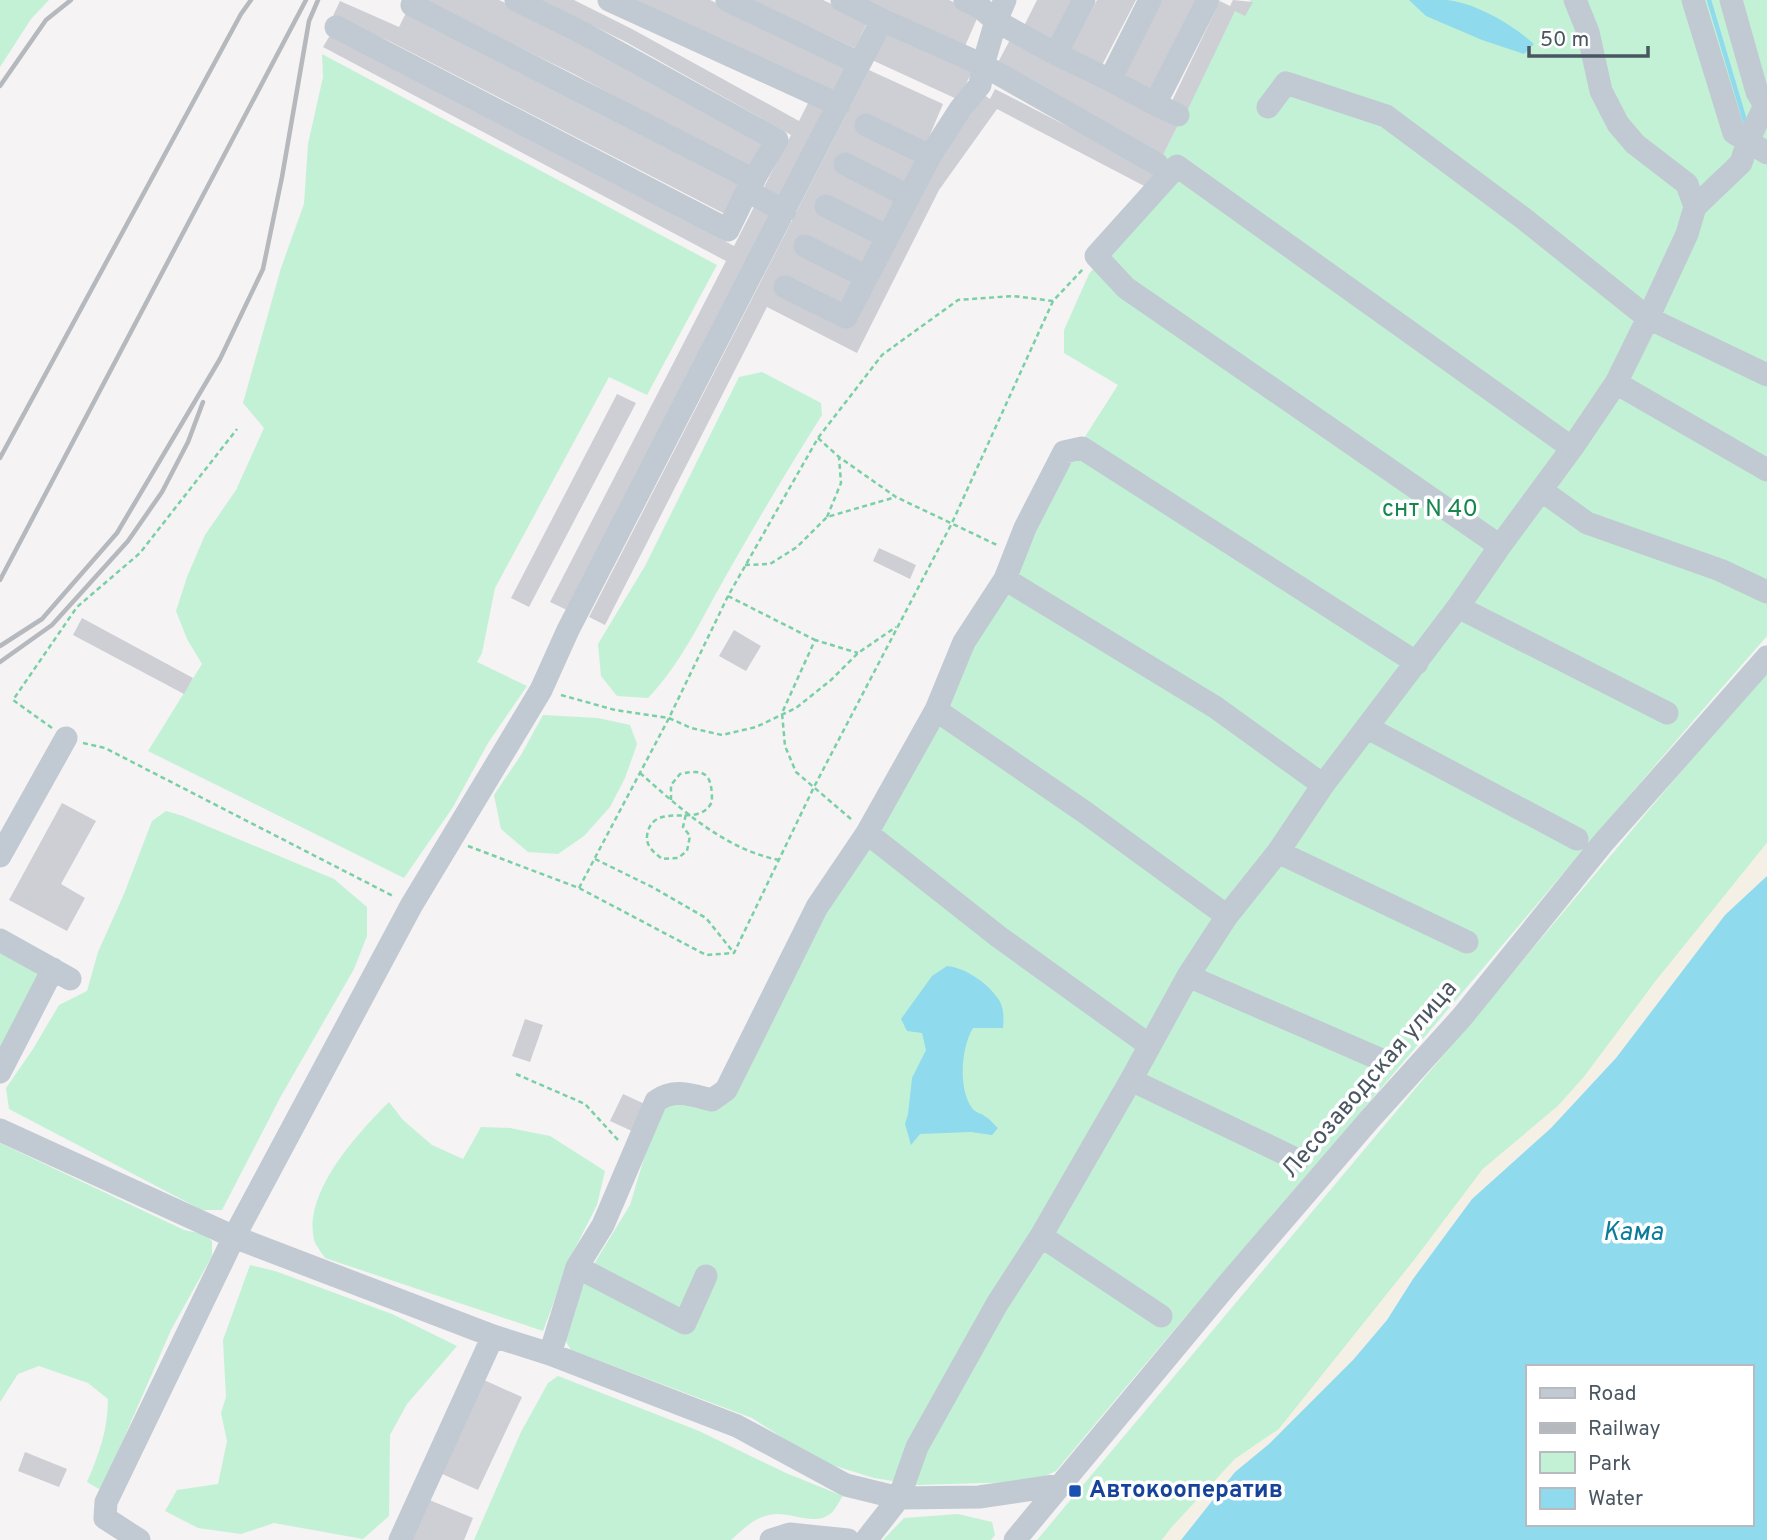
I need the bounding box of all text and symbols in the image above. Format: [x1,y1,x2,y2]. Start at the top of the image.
scale bar [1529,14,1648,58]
text: 50 m [1540,27,1589,54]
park label: снт N 40 [1382,495,1478,525]
street label: Лесозаводская улица [1276,975,1464,1185]
water label: Кама [1603,1217,1664,1250]
legend [1526,1365,1753,1526]
text: Road [1588,1381,1637,1408]
text: Railway [1588,1416,1661,1443]
text: Park [1588,1451,1631,1478]
place label: Автокооператив [1089,1476,1283,1506]
marker: Автокооператив [1067,1483,1083,1499]
text: Water [1588,1486,1643,1513]

